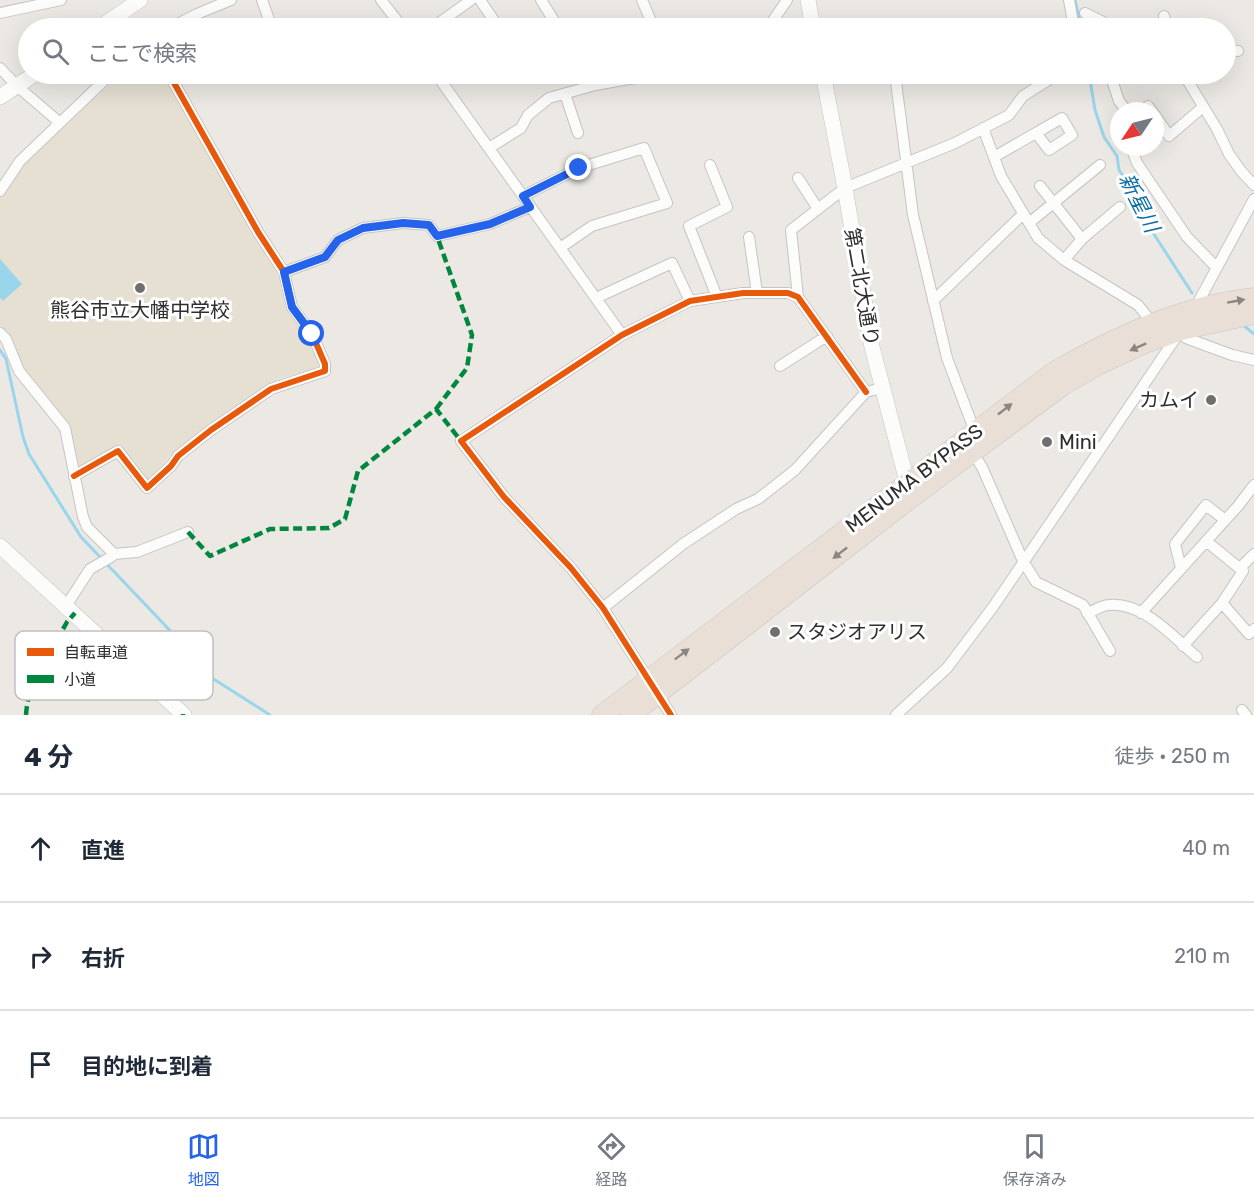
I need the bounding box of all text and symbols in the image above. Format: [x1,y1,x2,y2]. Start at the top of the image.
search box [18,18,1236,84]
icon: search [39,35,72,68]
text: ここで検索 [87,40,197,67]
north arrow [1110,102,1164,156]
route end [565,154,591,180]
water label: 新星川 [1114,169,1166,238]
street label: 第二北大通り [840,226,884,348]
marker: 熊谷市立大幡中学校 [133,281,147,295]
one-way arrow [1226,296,1245,305]
place label: 熊谷市立大幡中学校 [50,298,230,322]
route start [298,320,324,346]
one-way arrow [1129,342,1146,351]
place label: カムイ [1139,388,1199,412]
marker: カムイ [1204,393,1218,407]
one-way arrow [997,403,1013,416]
street label: MENUMA BYPASS [841,419,987,537]
place label: Mini [1059,430,1097,454]
marker: Mini [1040,435,1054,449]
one-way arrow [832,547,848,559]
place label: スタジオアリス [787,620,927,644]
marker: スタジオアリス [768,625,782,639]
legend [15,631,213,700]
text: 自転車道 [64,643,128,662]
one-way arrow [675,648,690,660]
text: 小道 [64,670,96,689]
text: 4 分 [24,742,73,773]
text: 徒歩 · 250 m [1115,744,1230,768]
icon: ahead [24,832,57,865]
text: 40 m [1182,836,1230,860]
text: 直進 [81,837,125,864]
icon: right [24,940,57,973]
text: 210 m [1174,944,1230,968]
text: 右折 [81,945,125,972]
icon: arrive [24,1048,57,1081]
text: 目的地に到着 [81,1053,213,1080]
tab: 地図 [187,1130,220,1190]
tab: 経路 [595,1130,628,1190]
tab: 保存済み [1003,1130,1067,1190]

